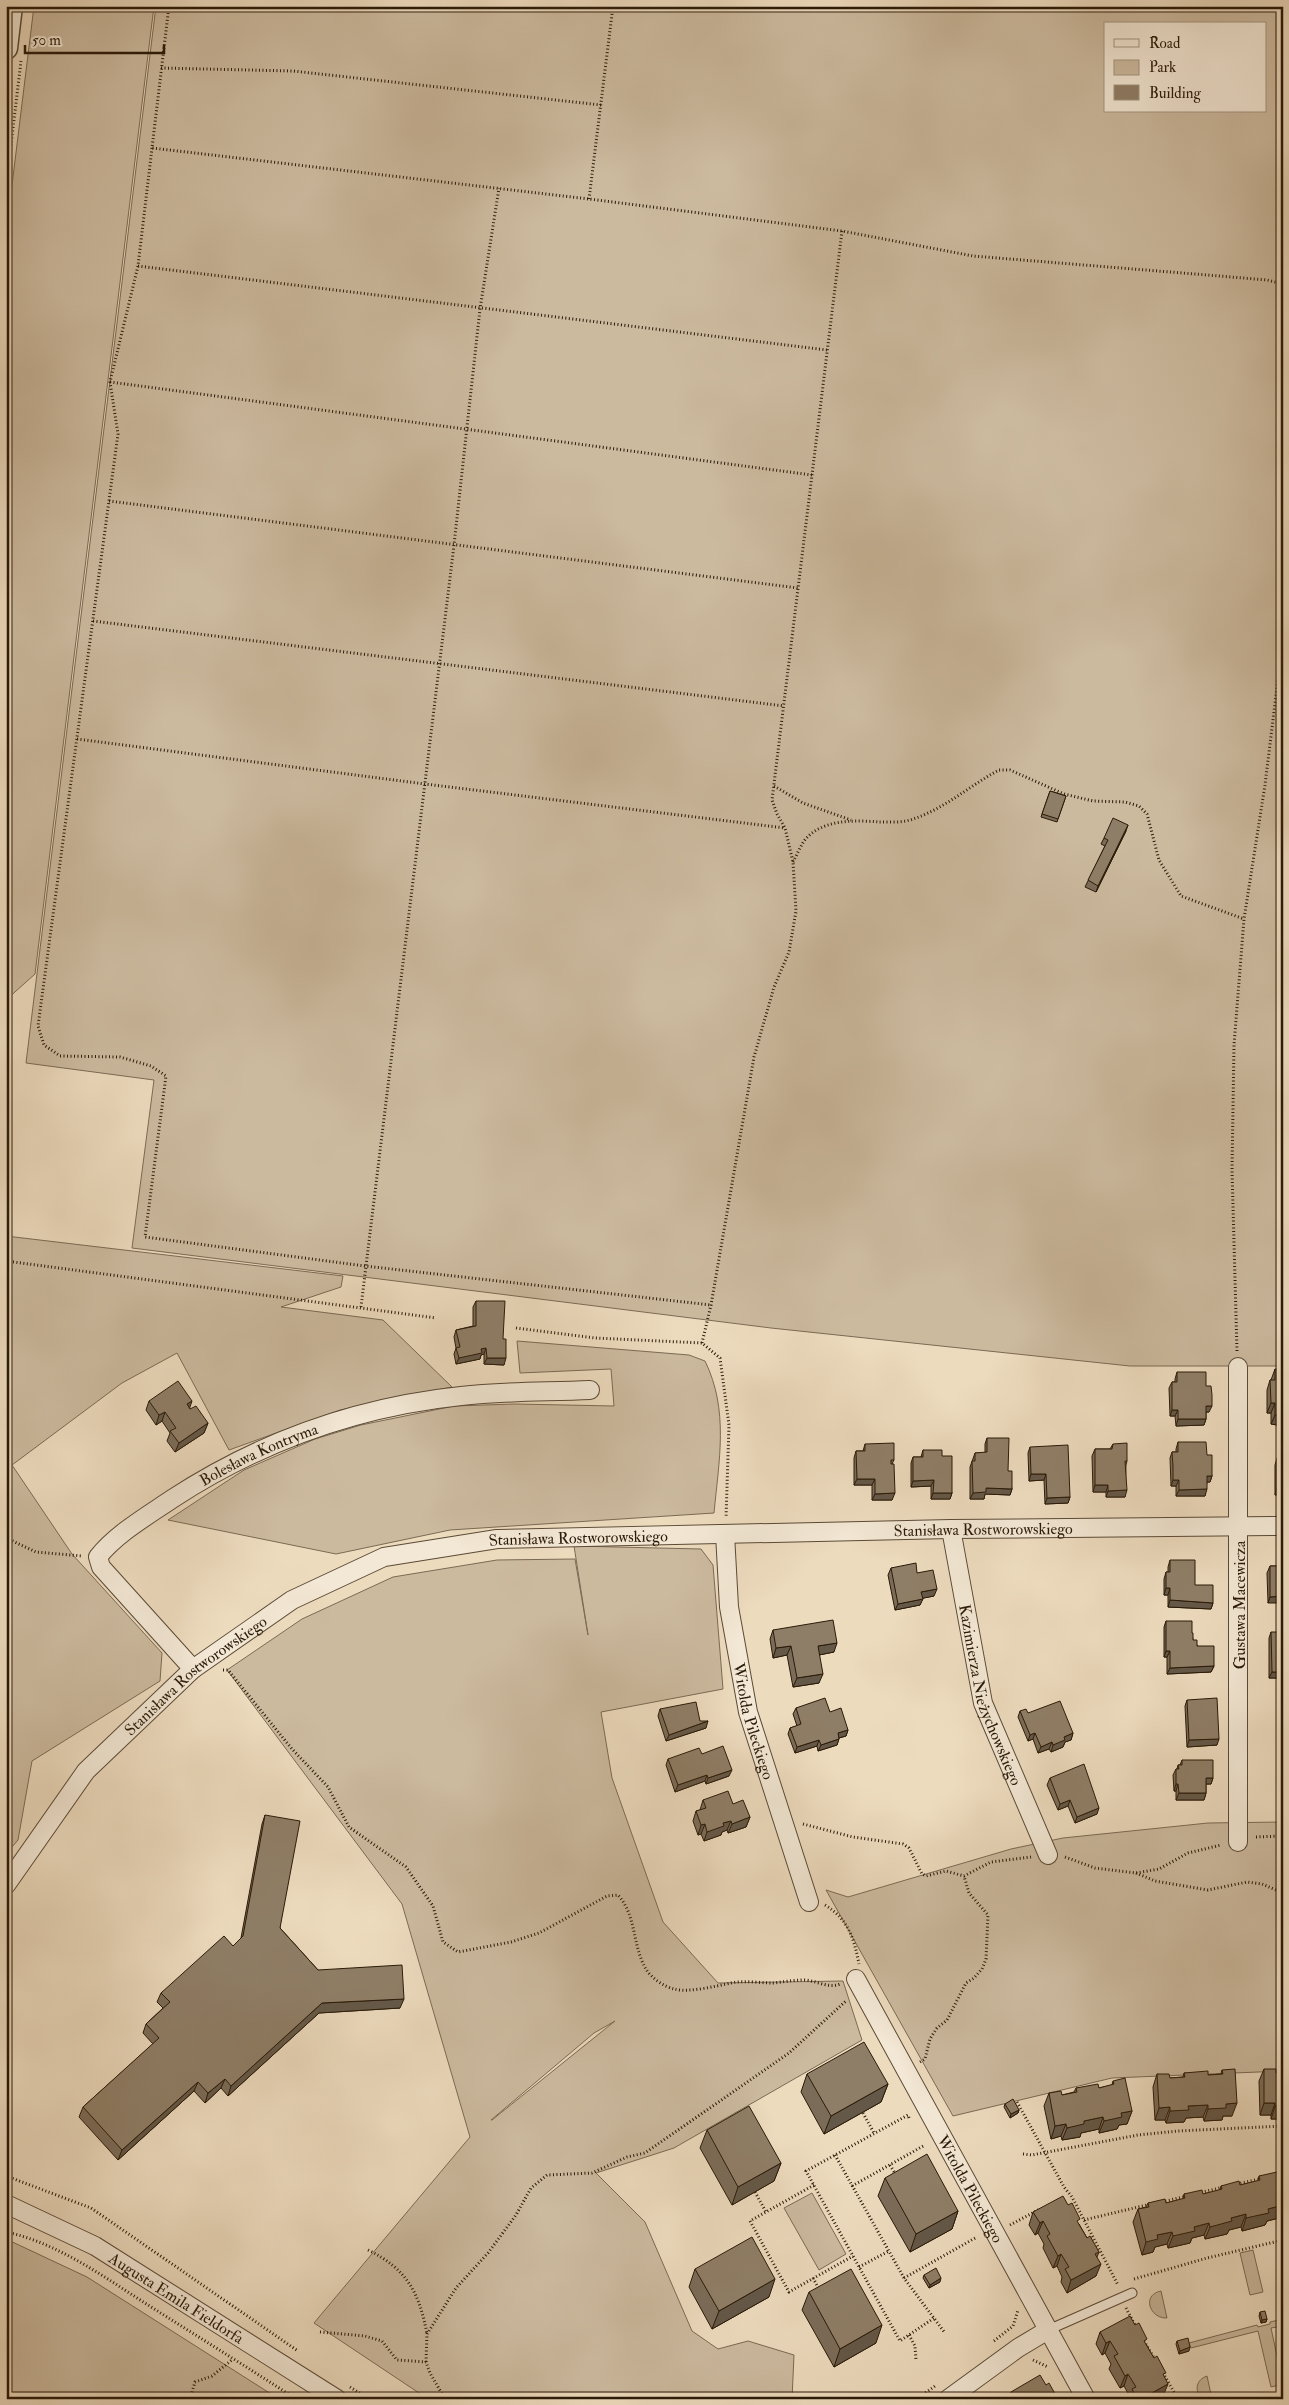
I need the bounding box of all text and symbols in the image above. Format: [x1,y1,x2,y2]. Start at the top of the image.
scale bar [25,22,164,54]
legend [1104,22,1266,112]
text: 50 m [32,31,61,50]
text: Road [1149,34,1181,53]
text: Park [1149,58,1176,77]
text: Building [1149,84,1201,103]
street label: Bolesława Kontryma [196,1419,321,1491]
street label: Stanisława Rostworowskiego [893,1519,1073,1541]
street label: Stanisława Rostworowskiego [487,1526,668,1551]
street label: Gustawa Macewicza [1230,1540,1250,1669]
street label: Kazimierza Nieżychowskiego [954,1603,1026,1789]
street label: Stanisława Rostworowskiego [120,1611,271,1740]
street label: Witolda Pileckiego [728,1660,778,1782]
street label: Witolda Pileckiego [932,2131,1008,2247]
street label: Augusta Emila Fieldorfa [104,2248,248,2349]

